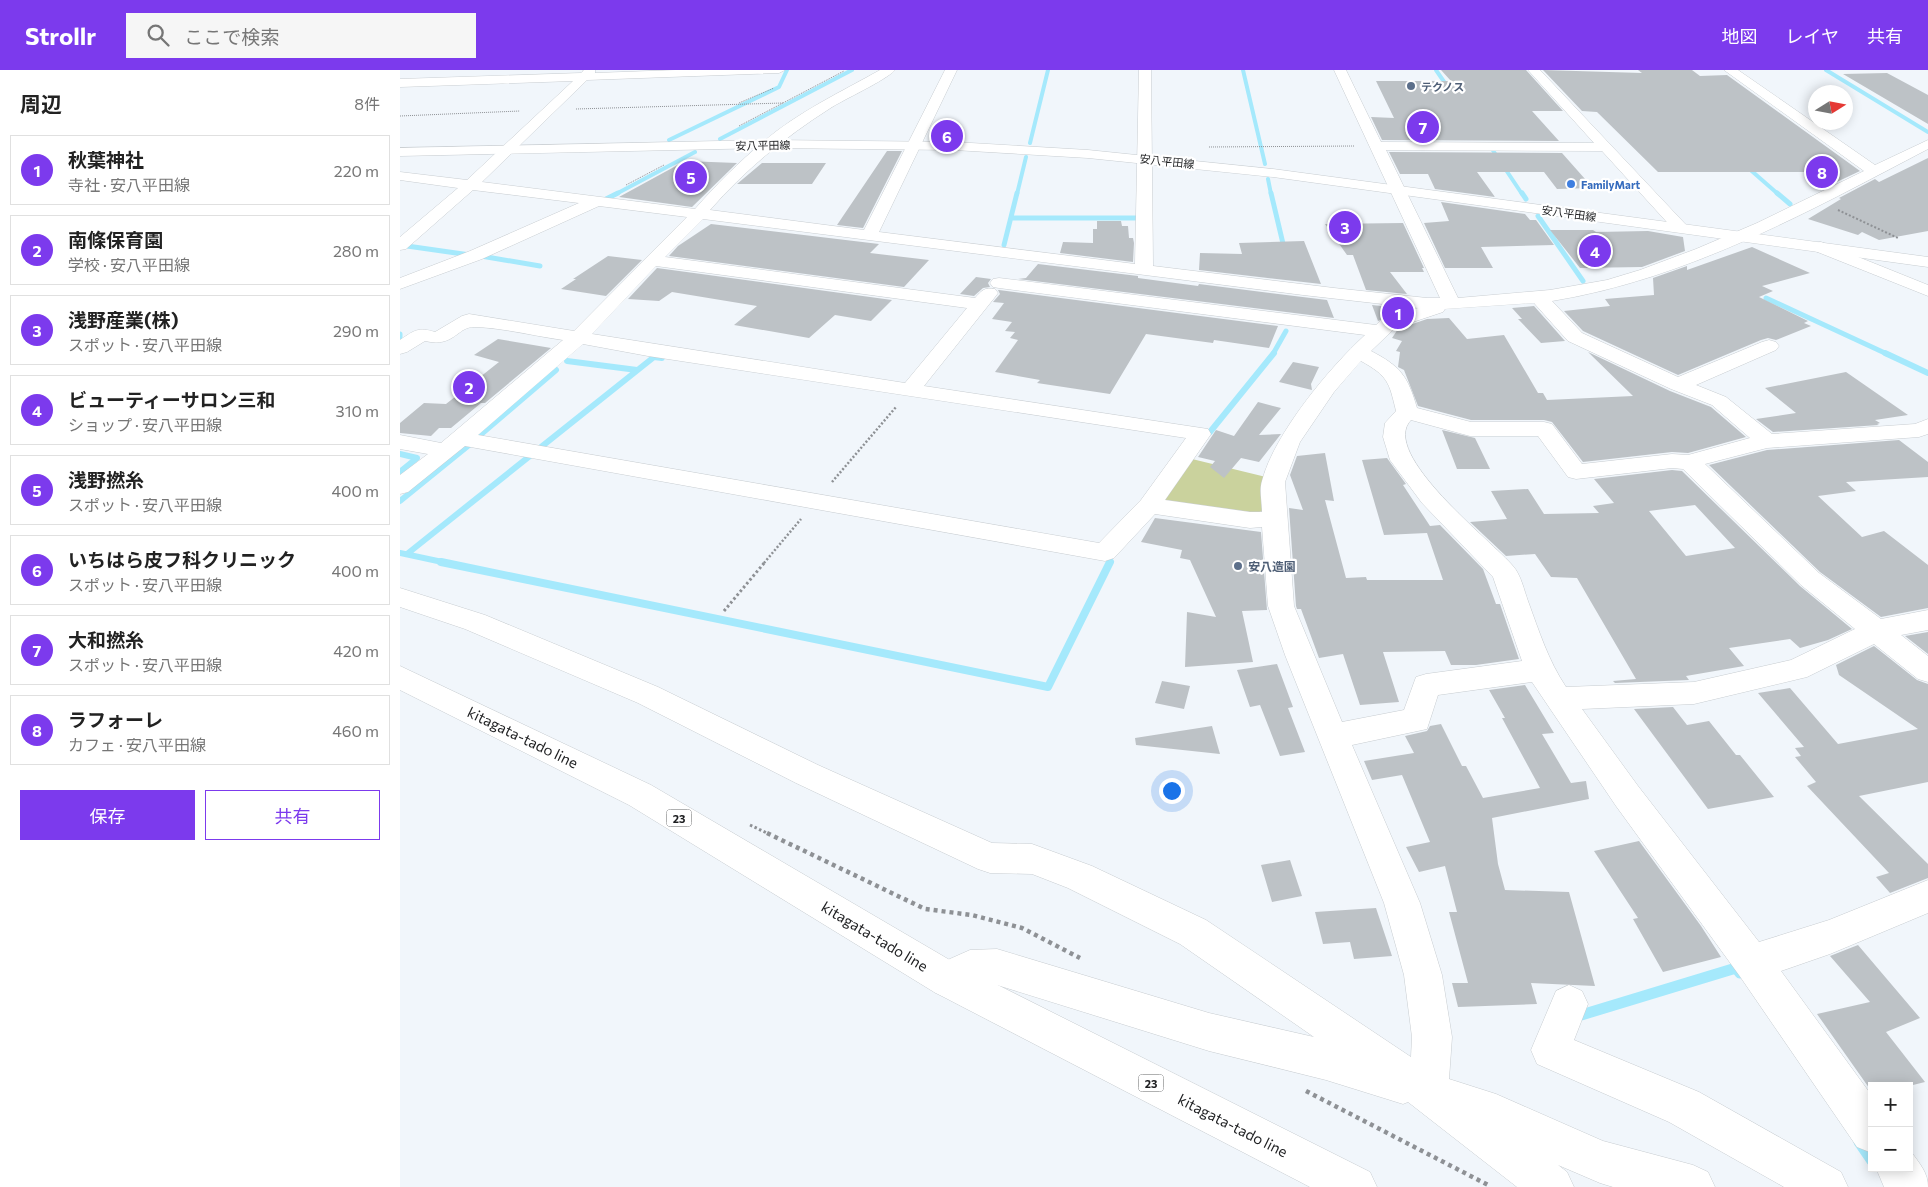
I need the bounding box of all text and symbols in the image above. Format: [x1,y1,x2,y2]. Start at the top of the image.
search box [126,13,476,58]
text: Strollr [25,21,96,50]
icon: search [144,21,172,49]
text: ここで検索 [184,25,279,48]
text: 地図 [1722,25,1758,47]
text: レイヤ [1786,25,1839,47]
text: 共有 [1867,25,1903,47]
marker: テクノス [1405,80,1417,92]
place label: テクノス [1421,80,1464,93]
north arrow [1808,85,1853,130]
text: 周辺 [20,91,62,116]
text: 8件 [354,94,380,113]
pin: 7 [1407,108,1439,146]
pin: 6 [931,117,963,155]
street label: 安八平田線 [735,138,791,152]
text: 秋葉神社 [68,148,144,171]
street label: 安八平田線 [1139,152,1195,170]
pin: 8 [1806,153,1838,191]
pin: 5 [675,158,707,196]
text: 1 [33,161,41,180]
text: 220 m [334,161,379,180]
text: 寺社 · 安八平田線 [68,175,190,194]
marker: FamilyMart [1565,178,1577,190]
place label: FamilyMart [1581,178,1640,191]
street label: 安八平田線 [1541,203,1597,223]
pin: 3 [1329,208,1361,246]
text: 南條保育園 [68,228,163,251]
pin: 4 [1579,232,1611,270]
text: 2 [32,241,42,260]
text: 280 m [333,241,379,260]
text: 学校 · 安八平田線 [68,255,190,274]
pin: 1 [1382,294,1414,332]
text: 浅野産業(株) [68,308,179,331]
text: 3 [32,321,42,340]
text: 290 m [333,321,379,340]
text: スポット · 安八平田線 [68,335,222,354]
pin: 2 [453,368,485,406]
text: ビューティーサロン三和 [68,388,275,411]
text: 4 [32,401,42,420]
text: 310 m [336,401,379,420]
text: ショップ · 安八平田線 [68,415,222,434]
text: 浅野撚糸 [68,468,144,491]
text: 5 [32,481,42,500]
text: 400 m [331,481,379,500]
text: スポット · 安八平田線 [68,495,222,514]
text: いちはら皮フ科クリニック [68,548,296,571]
place label: 安八造園 [1248,559,1296,573]
marker: 安八造園 [1232,560,1244,572]
text: 6 [32,561,42,580]
text: 400 m [331,561,379,580]
text: スポット · 安八平田線 [68,575,222,594]
text: 大和撚糸 [68,628,144,651]
text: 7 [33,641,41,660]
text: 420 m [333,641,379,660]
text: スポット · 安八平田線 [68,655,222,674]
street label: kitagata-tado line [465,702,581,772]
text: ラフォーレ [68,708,163,731]
text: 8 [32,721,42,740]
text: 460 m [332,721,379,740]
text: カフェ · 安八平田線 [68,735,206,754]
your location [1159,778,1185,804]
button: 保存 [20,790,195,840]
button: 共有 [205,790,380,840]
road number: 23 [666,810,692,826]
street label: kitagata-tado line [819,897,932,975]
road number: 23 [1138,1074,1164,1091]
map controls [1868,1082,1913,1172]
button: + [1868,1082,1913,1127]
street label: kitagata-tado line [1175,1090,1291,1160]
button: − [1868,1127,1913,1172]

